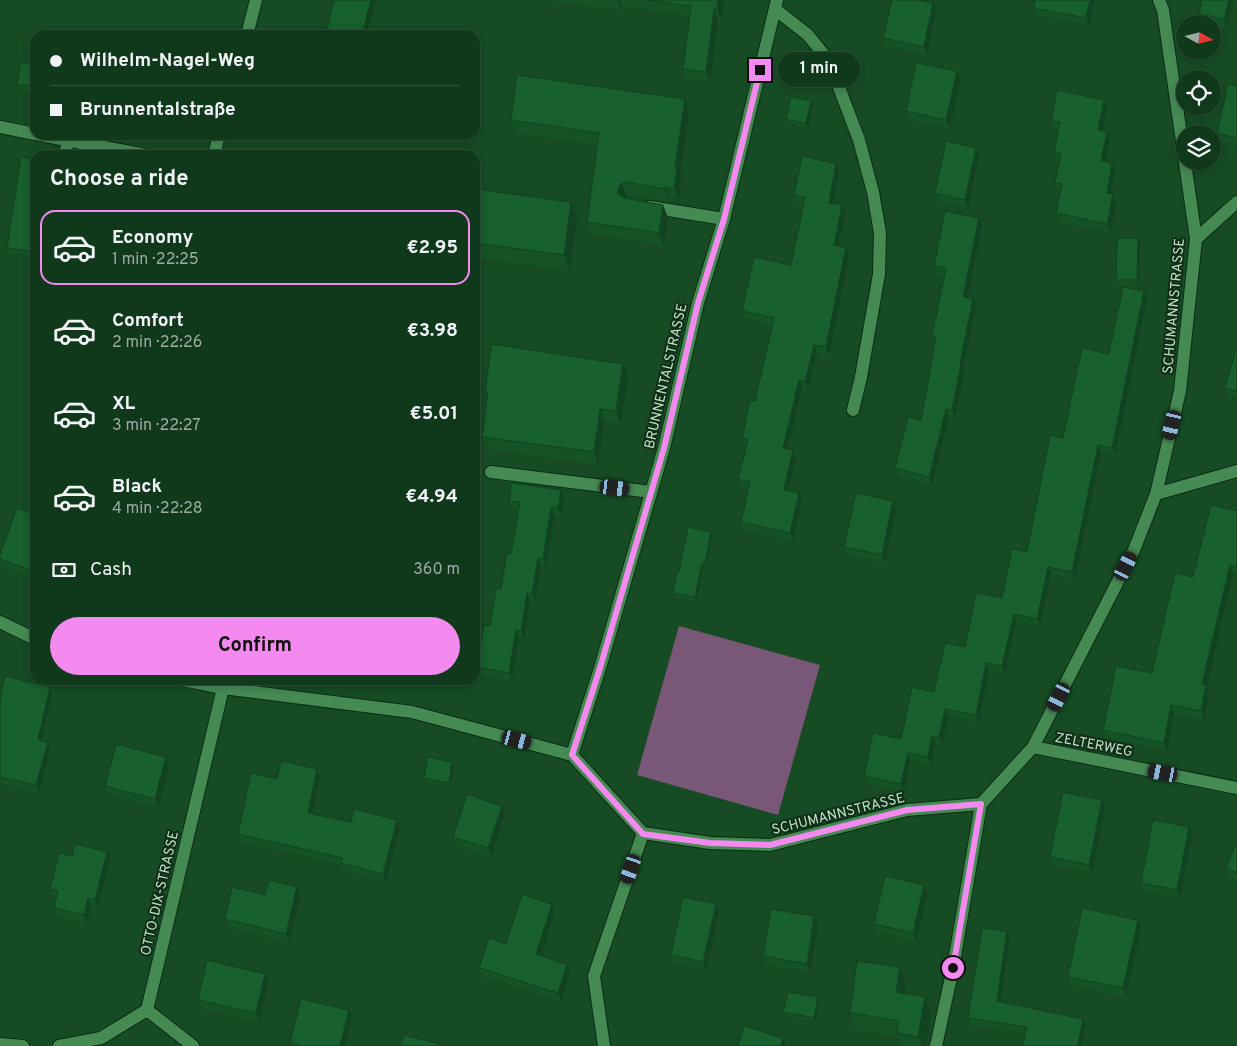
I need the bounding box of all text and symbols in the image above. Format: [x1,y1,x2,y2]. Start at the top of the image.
north arrow [1176,15,1221,60]
map controls [1176,15,1221,170]
text: Wilhelm-Nagel-Weg [80,49,255,73]
callout: 1 min [778,52,860,88]
route end [749,59,771,81]
text: 1 min [800,59,838,79]
button: locate [1176,70,1221,115]
text: Brunnentalstraße [80,98,236,122]
button: layers [1176,125,1221,170]
text: Choose a ride [50,166,188,193]
icon: car [52,225,97,270]
text: Economy [112,226,193,250]
text: €2.95 [406,236,458,260]
street label: SCHUMANNSTRASSE [1160,238,1189,375]
text: 1 min · 22:25 [112,250,199,270]
street label: BRUNNENTALSTRASSE [641,302,691,451]
icon: car [52,308,97,353]
text: Comfort [112,309,184,333]
text: €3.98 [407,319,458,343]
text: 2 min · 22:26 [112,333,202,353]
icon: car [52,391,97,436]
text: XL [112,392,135,416]
text: €5.01 [410,402,458,426]
car [1161,409,1182,441]
text: 3 min · 22:27 [112,416,201,436]
icon: car [52,474,97,519]
text: Black [112,475,162,499]
car [599,479,630,497]
text: €4.94 [405,485,458,509]
text: 4 min · 22:28 [112,499,203,519]
car [1112,549,1139,583]
icon: cash [50,556,78,584]
text: Cash [90,558,132,582]
text: 360 m [413,560,460,580]
button: Confirm [50,617,460,675]
car [1045,680,1072,714]
car [500,729,533,751]
street label: ZELTERWEG [1053,730,1134,761]
car [1146,763,1179,783]
street label: SCHUMANNSTRASSE [770,790,907,839]
street label: OTTO-DIX-STRASSE [138,829,183,957]
car [619,852,642,886]
route start [942,957,964,979]

